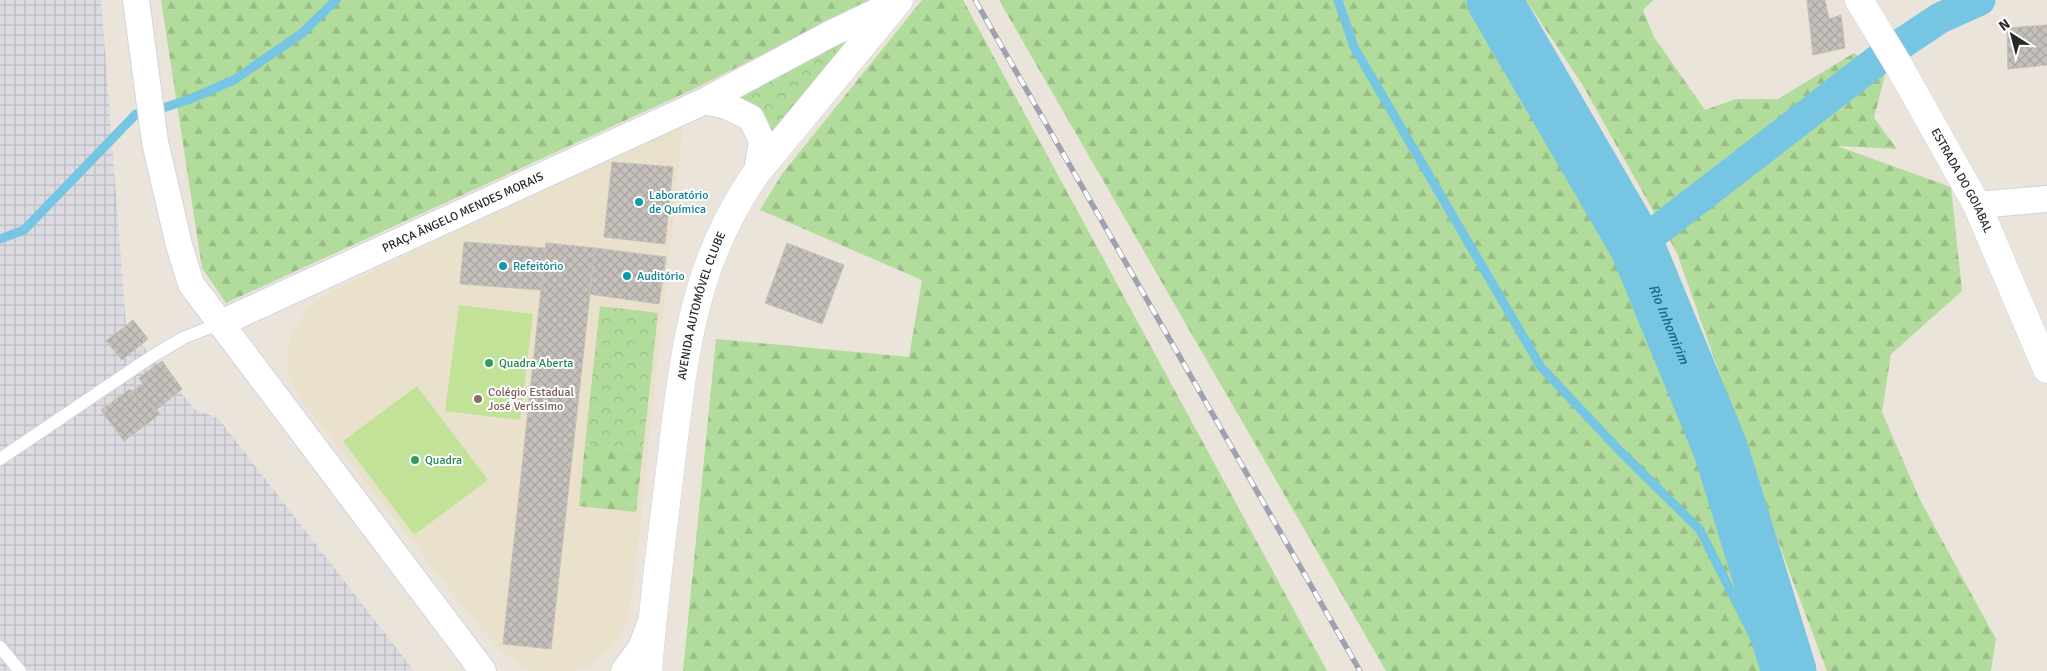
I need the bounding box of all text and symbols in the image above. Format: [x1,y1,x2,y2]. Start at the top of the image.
north arrow [1987,10,2037,60]
text: N [1996,15,2014,35]
street label: ESTRADA DO GOIABAL [1928,125,1996,235]
street label: PRAÇA ÂNGELO MENDES MORAIS [380,168,546,256]
place label: Laboratório de Química [649,188,709,217]
marker: Laboratório de Química [633,196,645,208]
street label: AVENIDA AUTOMÓVEL CLUBE [674,229,729,381]
place label: Refeitório [513,259,564,274]
marker: Refeitório [497,260,509,272]
place label: Auditório [637,269,685,284]
marker: Auditório [621,270,633,282]
water label: Rio Inhomirim [1645,282,1693,367]
place label: Quadra Aberta [499,356,573,371]
marker: Quadra Aberta [483,357,495,369]
place label: Colégio Estadual José Veríssimo [488,385,575,414]
marker: Colégio Estadual José Veríssimo [472,393,484,405]
place label: Quadra [425,453,462,468]
marker: Quadra [409,454,421,466]

